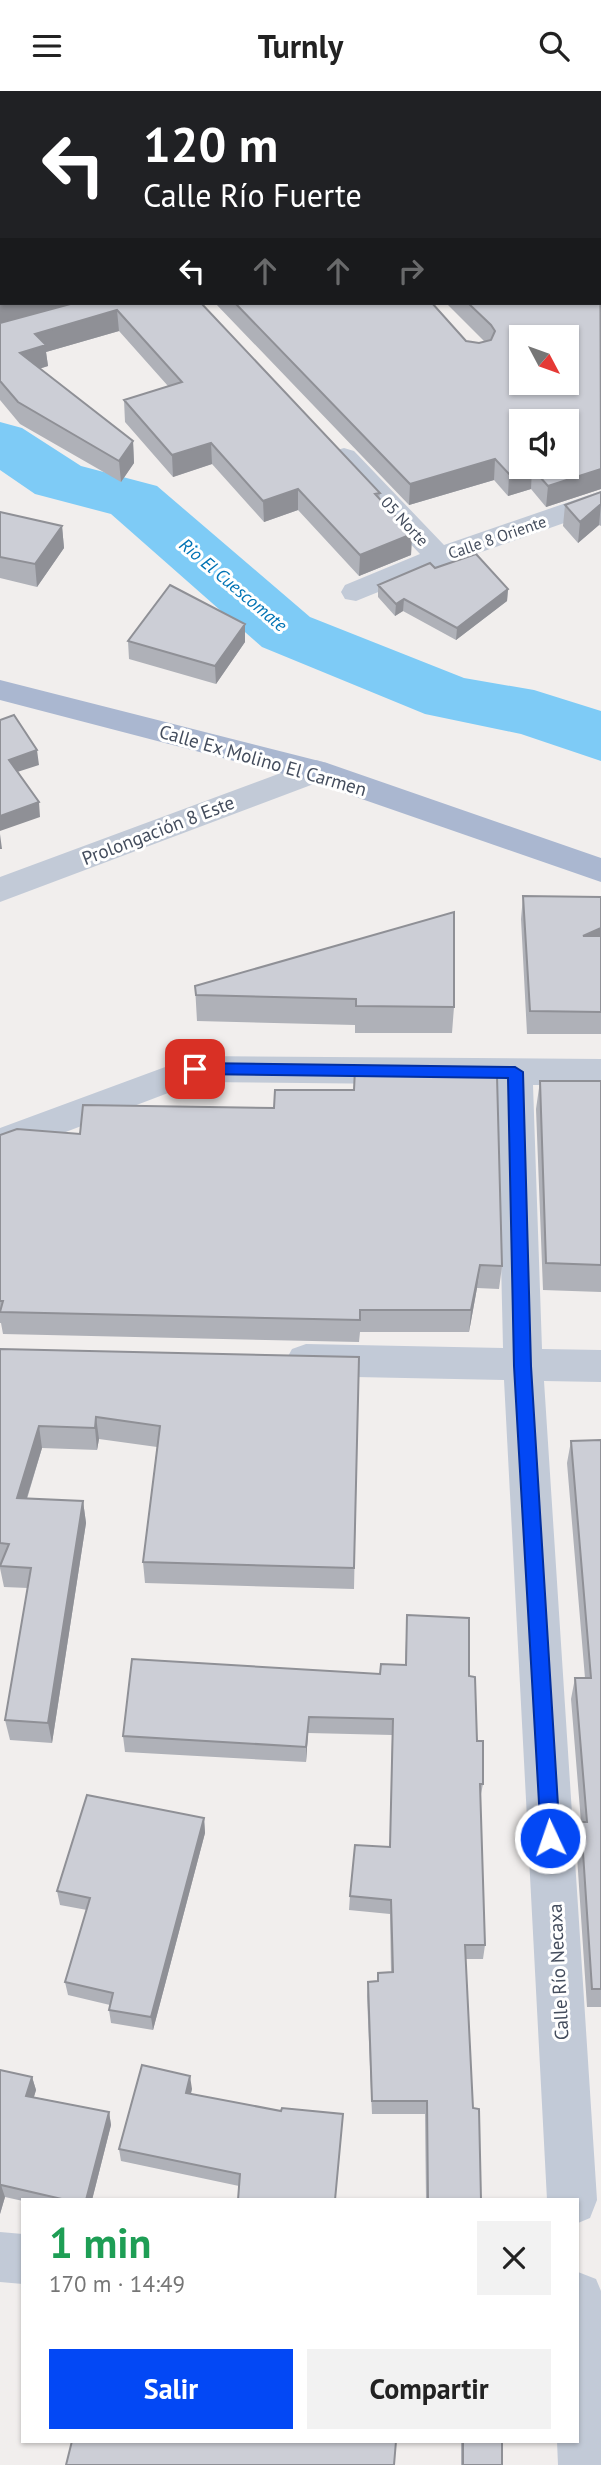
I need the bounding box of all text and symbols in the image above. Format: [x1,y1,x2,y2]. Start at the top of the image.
text: Turnly [258,25,343,67]
icon: menu [28,27,66,65]
icon: search [535,27,573,65]
text: 120 m [143,112,278,176]
icon: left [28,119,119,210]
text: Calle Río Fuerte [143,174,362,216]
icon: left [173,252,211,290]
icon: ahead [246,252,284,290]
icon: ahead [319,252,357,290]
icon: right [392,252,430,290]
north arrow [509,325,579,395]
map controls [509,325,579,479]
button: sound [509,409,579,479]
street label: 05 Norte [377,492,433,550]
street label: Calle 8 Oriente [445,511,549,563]
water label: Rio El Cuescomate [175,533,292,637]
street label: Calle Ex Molino El Carmen [157,719,369,801]
street label: Prolongación 8 Este [78,790,238,870]
pin [165,1039,225,1099]
icon: arrive [176,1050,214,1088]
position arrow [513,1801,587,1875]
street label: Calle Río Necaxa [542,1903,574,2041]
text: 1 min [49,2215,151,2270]
button: close [477,2221,551,2295]
text: 170 m · 14:49 [49,2269,185,2298]
button: Salir [49,2349,293,2429]
button: Compartir [307,2349,551,2429]

